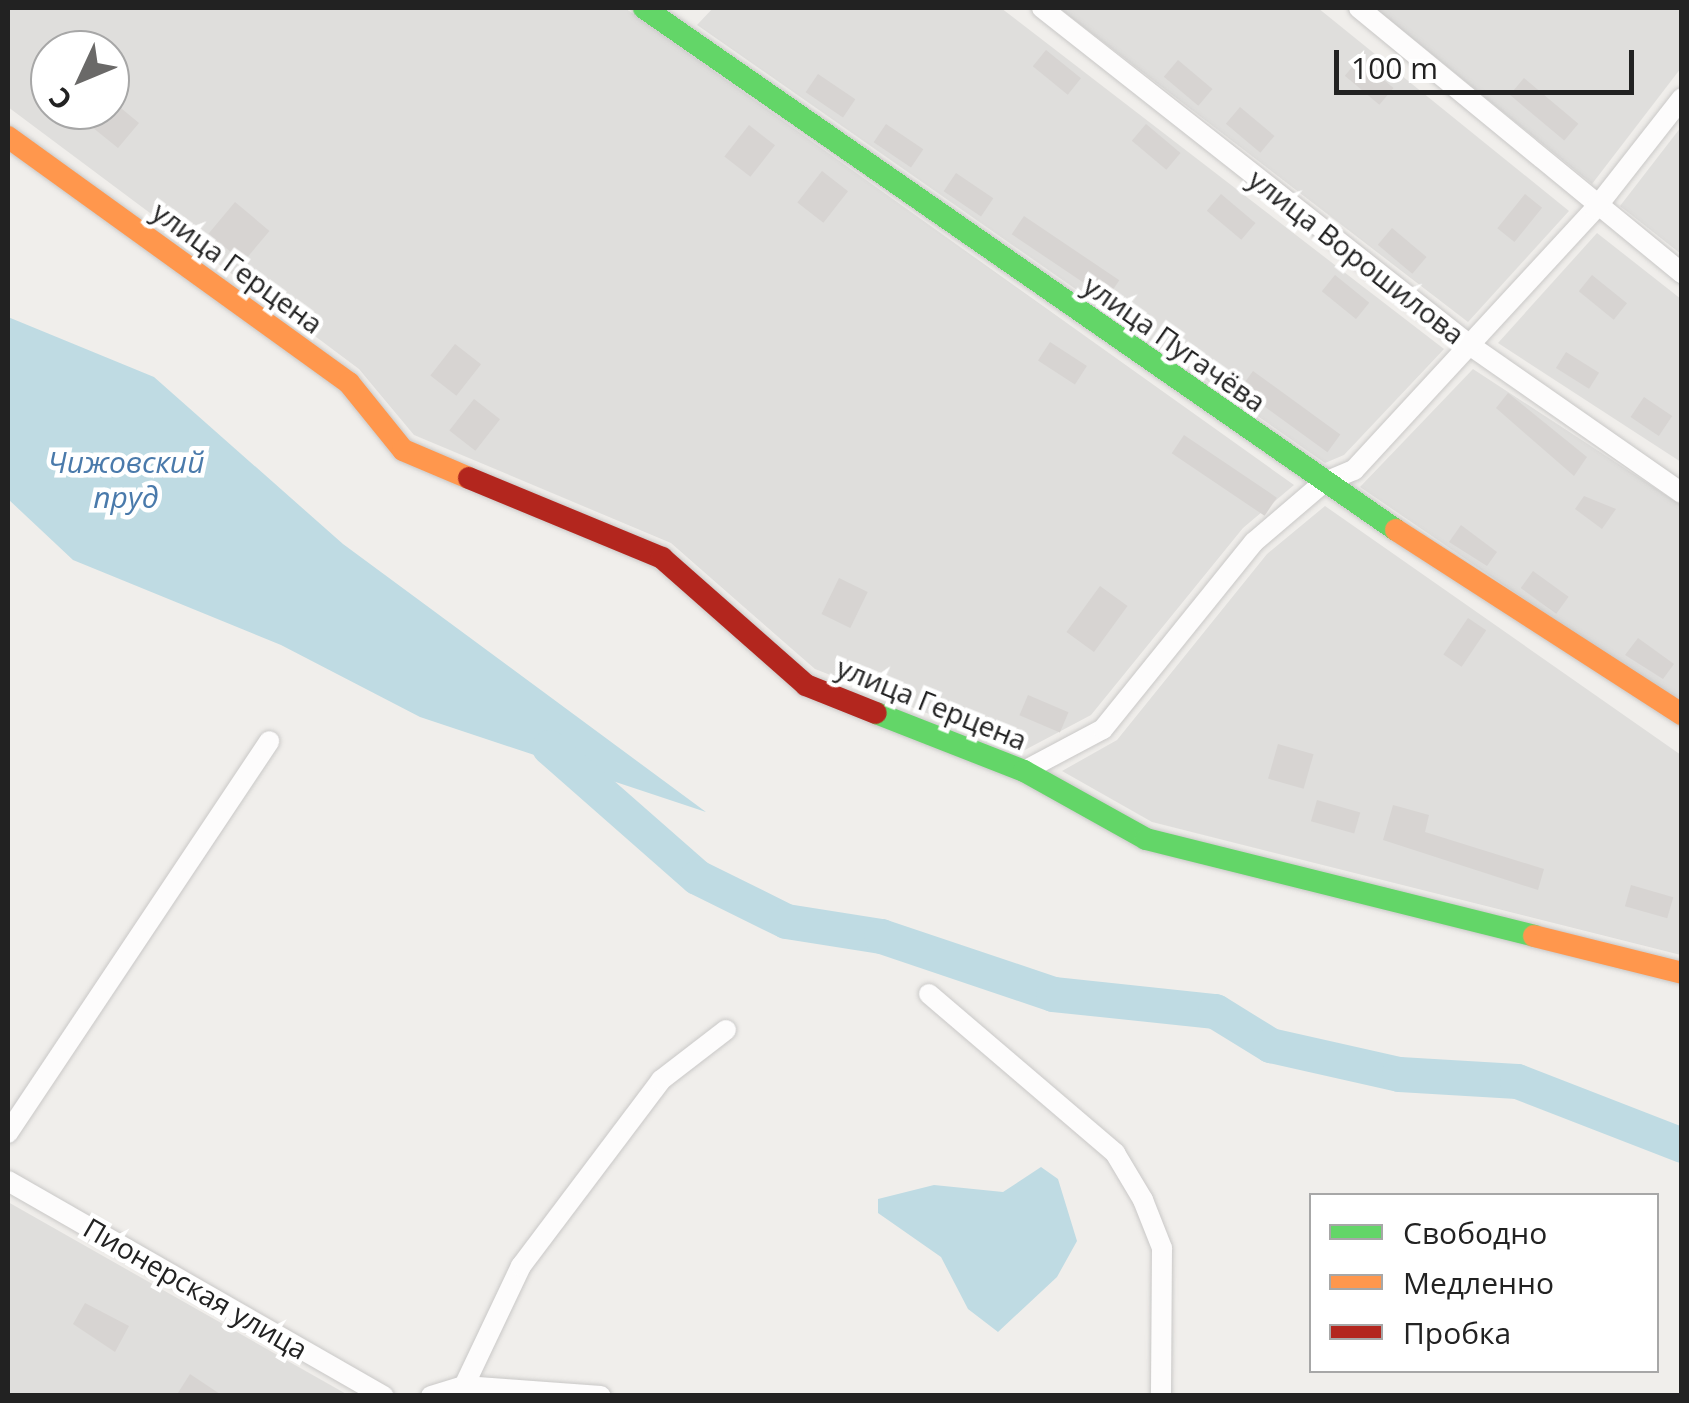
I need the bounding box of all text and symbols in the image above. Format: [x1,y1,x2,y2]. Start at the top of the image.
north arrow [30,30,130,130]
scale bar [1339,30,1639,92]
text: 100 m [1351,47,1438,88]
text: С [40,80,80,119]
street label: улица Ворошилова [1243,161,1471,351]
street label: улица Герцена [146,194,330,340]
street label: улица Пугачёва [1077,268,1273,418]
water label: Чижовский пруд [48,444,204,514]
street label: улица Герцена [832,650,1032,756]
legend [1309,1193,1659,1373]
street label: Пионерская улица [78,1210,314,1366]
text: Свободно [1403,1212,1547,1253]
text: Медленно [1403,1262,1554,1303]
text: Пробка [1403,1312,1511,1353]

